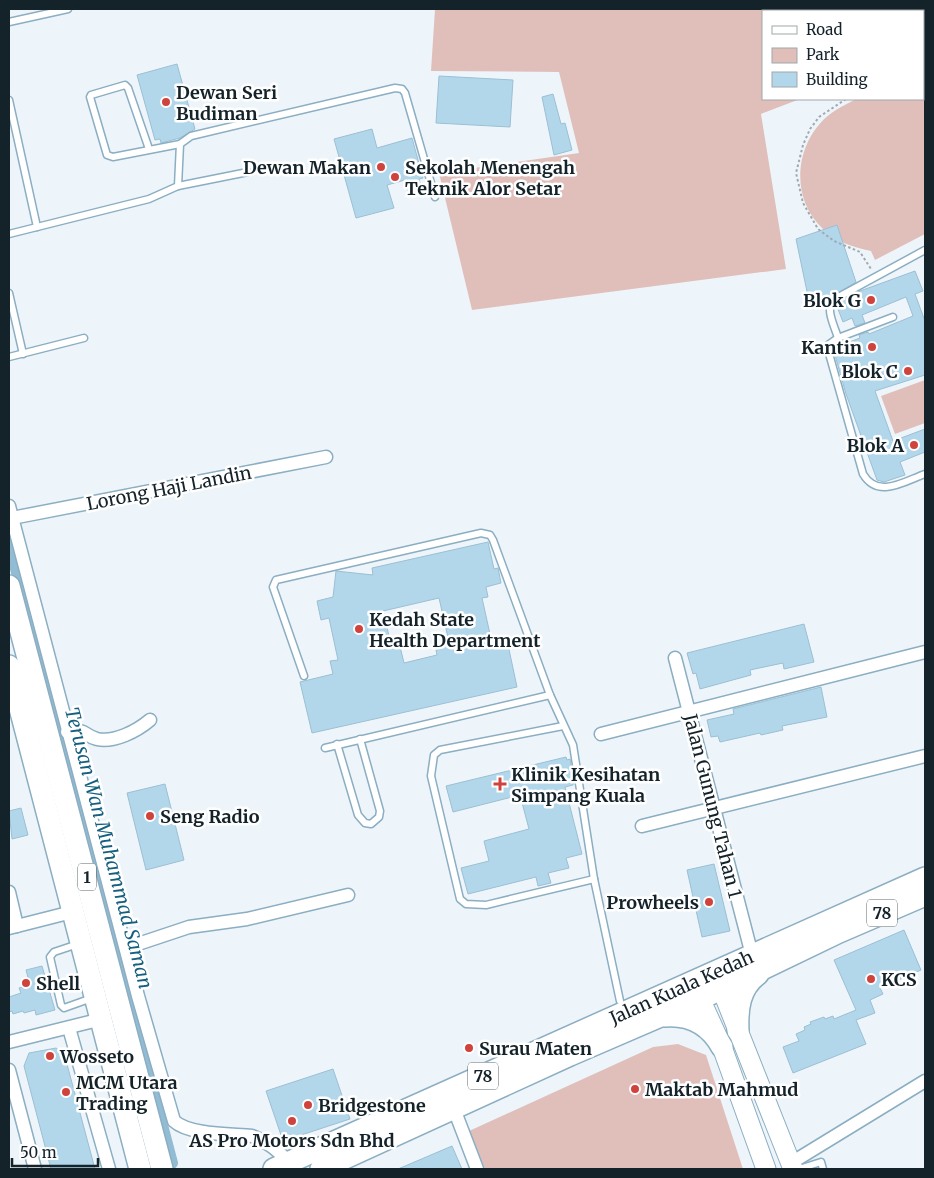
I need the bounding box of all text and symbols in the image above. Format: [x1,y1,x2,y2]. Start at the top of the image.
legend [762,10,924,100]
text: Road [806,20,842,39]
text: Park [806,45,840,64]
text: Building [806,70,868,89]
place label: Dewan Seri Budiman [176,81,277,125]
marker: Dewan Seri Budiman [160,96,172,108]
place label: Dewan Makan [243,156,371,179]
place label: Sekolah Menengah Teknik Alor Setar [405,156,575,200]
marker: Dewan Makan [375,161,387,173]
marker: Sekolah Menengah Teknik Alor Setar [389,171,401,183]
place label: Blok G [803,289,861,312]
marker: Blok G [865,294,877,306]
place label: Kantin [801,336,862,359]
marker: Kantin [866,341,878,353]
place label: Blok C [841,360,898,383]
marker: Blok C [902,365,914,377]
place label: Blok A [847,434,904,457]
marker: Blok A [908,439,920,451]
street label: Lorong Haji Landin [84,461,254,515]
place label: Kedah State Health Department [369,608,541,652]
marker: Kedah State Health Department [353,623,365,635]
water label: Terusan Wan Muhammad Saman [60,705,158,991]
street label: Jalan Gunung Tahan 1 [679,711,747,900]
place label: Klinik Kesihatan Simpang Kuala [511,763,660,807]
marker: Klinik Kesihatan Simpang Kuala [493,777,507,791]
place label: Seng Radio [160,805,260,828]
marker: Seng Radio [144,810,156,822]
road number: 1 [78,864,96,890]
place label: Prowheels [606,891,699,914]
marker: Prowheels [703,896,715,908]
road number: 78 [867,900,897,926]
street label: Jalan Kuala Kedah [605,945,757,1030]
place label: KCS [881,968,917,991]
place label: Shell [36,972,80,995]
marker: KCS [865,973,877,985]
marker: Shell [20,977,32,989]
place label: Surau Maten [479,1037,592,1060]
marker: Surau Maten [463,1042,475,1054]
place label: Wosseto [59,1045,134,1068]
marker: Wosseto [44,1050,56,1062]
road number: 78 [468,1062,498,1090]
place label: MCM Utara Trading [76,1071,177,1115]
place label: Maktab Mahmud [645,1078,798,1101]
marker: Maktab Mahmud [629,1083,641,1095]
marker: MCM Utara Trading [60,1086,72,1098]
place label: Bridgestone [318,1094,426,1117]
marker: Bridgestone [302,1099,314,1111]
marker: AS Pro Motors Sdn Bhd [286,1115,298,1127]
place label: AS Pro Motors Sdn Bhd [188,1129,395,1152]
scale bar [12,1136,99,1168]
text: 50 m [20,1143,57,1162]

